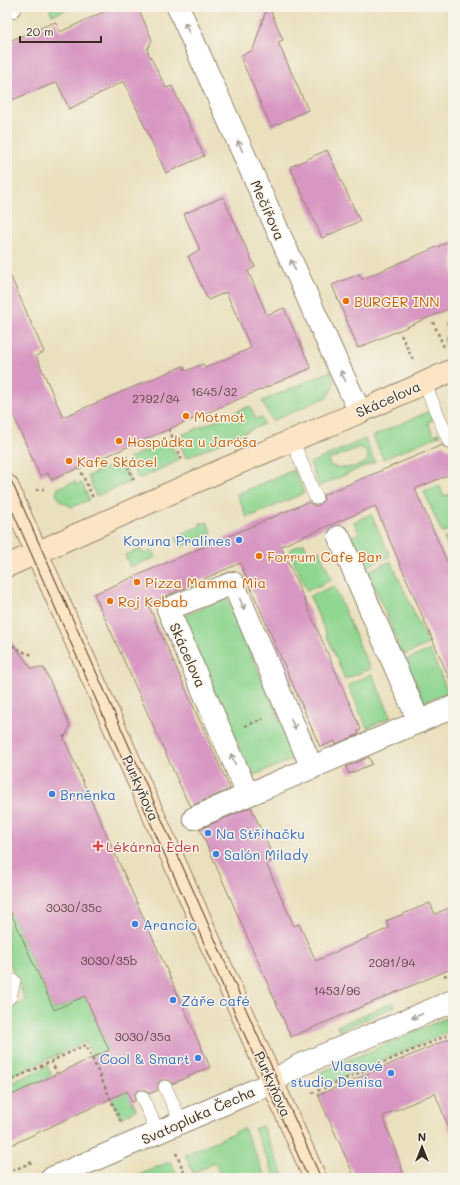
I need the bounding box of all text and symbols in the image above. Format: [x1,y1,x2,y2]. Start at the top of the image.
scale bar [20,18,101,44]
one-way arrow [183,22,190,34]
text: 20 m [26,23,54,39]
one-way arrow [236,141,243,153]
street label: Mečířova [246,177,290,243]
one-way arrow [289,259,296,271]
place label: BURGER INN [354,292,440,311]
marker: BURGER INN [341,296,351,306]
one-way arrow [339,371,346,383]
street label: Skácelova [353,376,423,422]
house number: 1645/32 [191,383,237,399]
house number: 2792/34 [132,390,180,406]
place label: Motmot [194,407,245,426]
marker: Motmot [181,411,191,421]
place label: Hospůdka u Jaróša [127,432,257,451]
marker: Hospůdka u Jaróša [114,436,124,446]
place label: Kafe Skácel [77,452,157,471]
marker: Kafe Skácel [64,456,74,466]
place label: Koruna Pralines [123,531,231,550]
marker: Koruna Pralines [234,535,244,545]
place label: Forrum Cafe Bar [267,547,382,566]
marker: Forrum Cafe Bar [254,551,264,561]
place label: Pizza Mamma Mia [145,573,266,592]
marker: Pizza Mamma Mia [132,577,142,587]
place label: Roj Kebab [118,592,188,611]
marker: Roj Kebab [105,596,115,606]
one-way arrow [239,598,246,610]
street label: Skácelova [165,620,211,690]
one-way arrow [290,717,298,729]
street label: Purkyňova [118,752,164,824]
one-way arrow [229,754,236,766]
place label: Brněnka [60,785,116,804]
marker: Brněnka [47,789,57,799]
place label: Na Stříhačku [216,824,305,843]
marker: Na Stříhačku [203,828,213,838]
place label: Lékárna Eden [106,837,200,856]
marker: Lékárna Eden [93,841,103,851]
place label: Salón Milady [224,845,309,864]
marker: Salón Milady [211,849,221,859]
house number: 3030/35c [46,899,102,915]
place label: Arancio [143,915,197,934]
marker: Arancio [130,919,140,929]
house number: 3030/35b [81,952,137,968]
house number: 2091/94 [369,954,415,970]
house number: 1453/96 [313,982,361,998]
place label: Záře café [181,991,250,1010]
marker: Záře café [168,995,178,1005]
one-way arrow [412,1013,424,1020]
house number: 3030/35a [115,1028,171,1044]
street label: Purkyňova [250,1048,296,1120]
place label: Cool & Smart [100,1049,190,1068]
marker: Cool & Smart [193,1053,203,1063]
place label: Vlasové studio Denisa [291,1056,383,1091]
marker: Vlasové studio Denisa [386,1068,396,1078]
street label: Svatopluka Čecha [138,1081,258,1149]
north arrow [402,1127,442,1167]
text: N [418,1129,426,1144]

